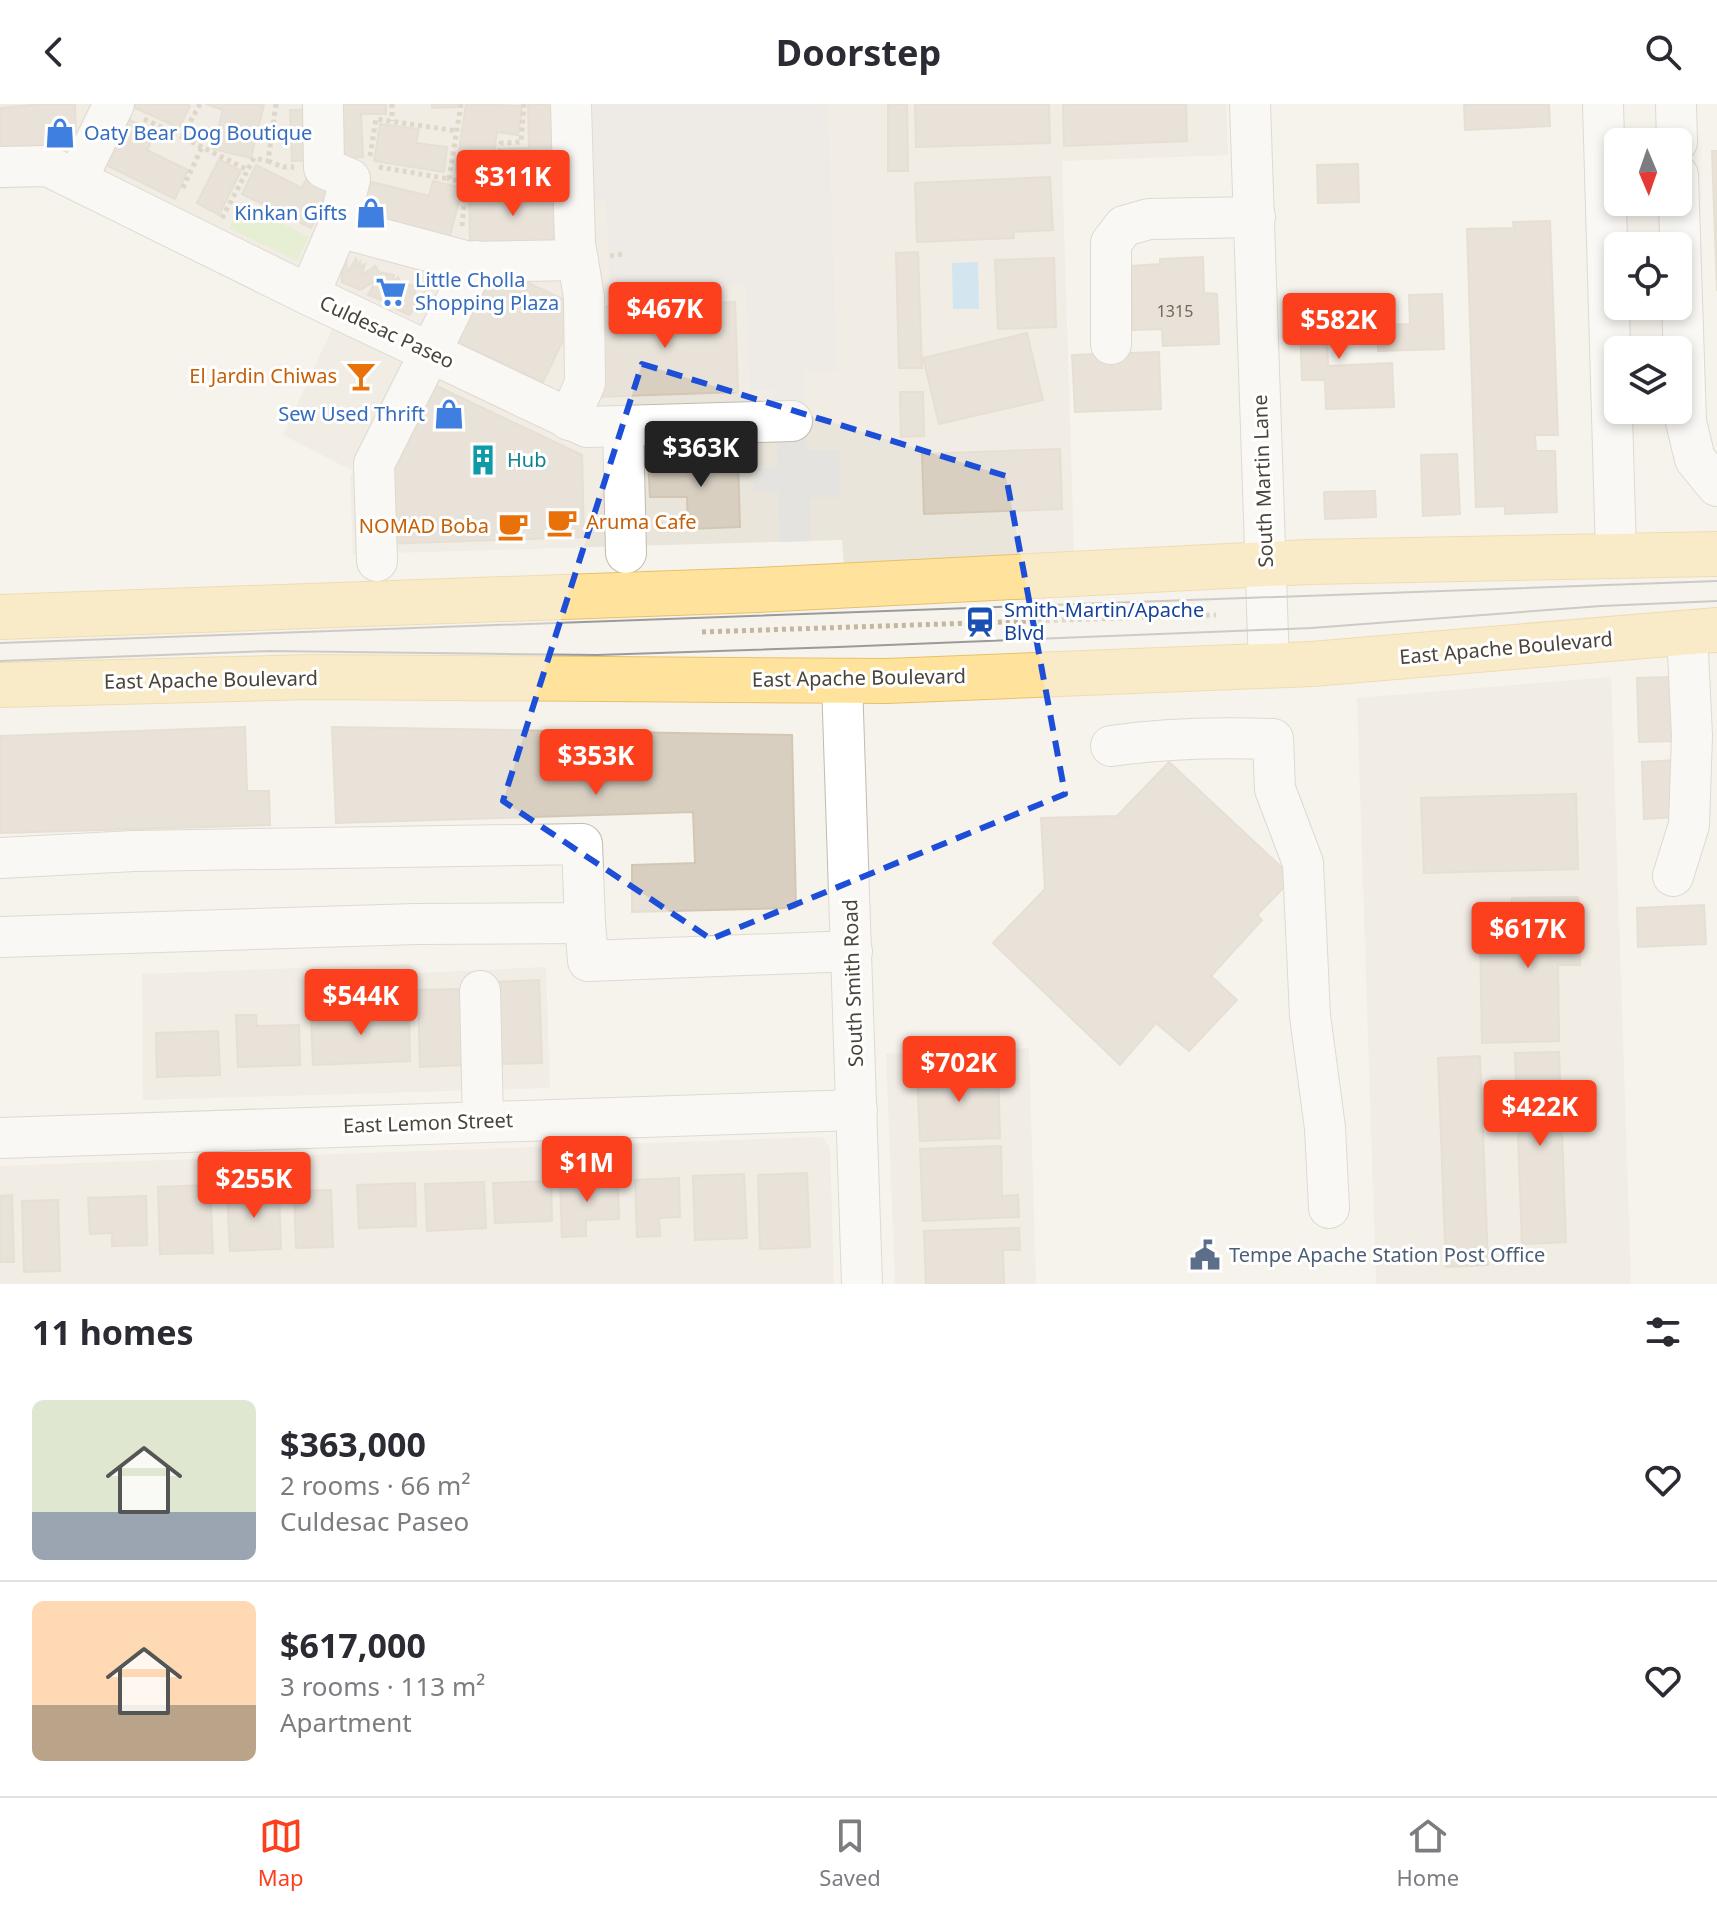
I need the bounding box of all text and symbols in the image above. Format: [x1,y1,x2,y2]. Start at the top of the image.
text: Doorstep [776,28,941,77]
icon: back [32,30,76,74]
icon: search [1641,30,1685,74]
shop icon: Oaty Bear Dog Boutique [43,116,77,150]
place label: Oaty Bear Dog Boutique [84,119,312,146]
north arrow [1604,128,1692,216]
map controls [1604,128,1692,424]
pin: $311K [457,150,569,218]
text: $311K [475,158,551,194]
shop icon: Kinkan Gifts [354,196,388,230]
place label: Kinkan Gifts [234,199,347,226]
button: locate [1604,232,1692,320]
place label: Little Cholla Shopping Plaza [415,266,559,316]
supermarket icon: Little Cholla Shopping Plaza [374,275,408,309]
pin: $467K [609,282,721,350]
street label: Culdesac Paseo [316,289,459,375]
text: $467K [627,290,703,326]
pin: $582K [1283,293,1395,361]
house number: 1315 [1157,300,1193,322]
text: $582K [1301,301,1377,337]
button: layers [1604,336,1692,424]
bar icon: El Jardin Chiwas [344,359,378,393]
place label: El Jardin Chiwas [189,362,337,389]
street label: South Martin Lane [1246,394,1279,568]
shop icon: Sew Used Thrift [432,397,466,431]
place label: Sew Used Thrift [278,400,425,427]
pin: $363K [645,421,757,489]
text: $363K [663,429,739,465]
building icon: Hub [466,443,500,477]
place label: Hub [507,446,546,473]
cafe icon: Aruma Cafe [545,505,579,539]
place label: Aruma Cafe [586,508,697,535]
cafe icon: NOMAD Boba [496,509,530,543]
place label: NOMAD Boba [359,512,489,539]
place label: Smith-Martin/Apache Blvd [1004,596,1204,646]
station icon: Smith-Martin/Apache Blvd [963,605,997,639]
street label: East Apache Boulevard [1398,625,1614,670]
street label: East Apache Boulevard [752,662,966,693]
street label: East Apache Boulevard [104,664,318,695]
pin: $353K [540,729,652,797]
text: $353K [558,737,634,773]
street label: South Smith Road [836,899,869,1067]
pin: $617K [1472,902,1584,970]
text: $617K [1490,910,1566,946]
pin: $544K [305,969,417,1037]
text: $544K [323,977,399,1013]
pin: $702K [903,1036,1015,1104]
text: $702K [921,1044,997,1080]
pin: $422K [1484,1080,1596,1148]
text: $422K [1502,1088,1578,1124]
street label: East Lemon Street [342,1106,514,1139]
pin: $1M [548,1136,626,1204]
text: $1M [560,1144,614,1180]
pin: $255K [198,1152,310,1220]
text: $255K [216,1160,292,1196]
public building icon: Tempe Apache Station Post Office [1188,1238,1222,1272]
place label: Tempe Apache Station Post Office [1229,1241,1545,1268]
text: 11 homes [32,1309,194,1355]
icon: filters [1641,1310,1685,1354]
text: $363,000 [280,1421,426,1467]
icon: home [96,1432,192,1528]
icon: heart [1641,1458,1685,1502]
text: 2 rooms · 66 m² [280,1467,470,1503]
text: Culdesac Paseo [280,1503,469,1539]
text: $617,000 [280,1622,426,1668]
icon: home [96,1633,192,1729]
icon: heart [1641,1659,1685,1703]
text: 3 rooms · 113 m² [280,1668,485,1704]
text: Apartment [280,1704,412,1740]
tab: Map [258,1814,304,1892]
tab: Saved [819,1814,881,1892]
tab: Home [1397,1814,1459,1892]

